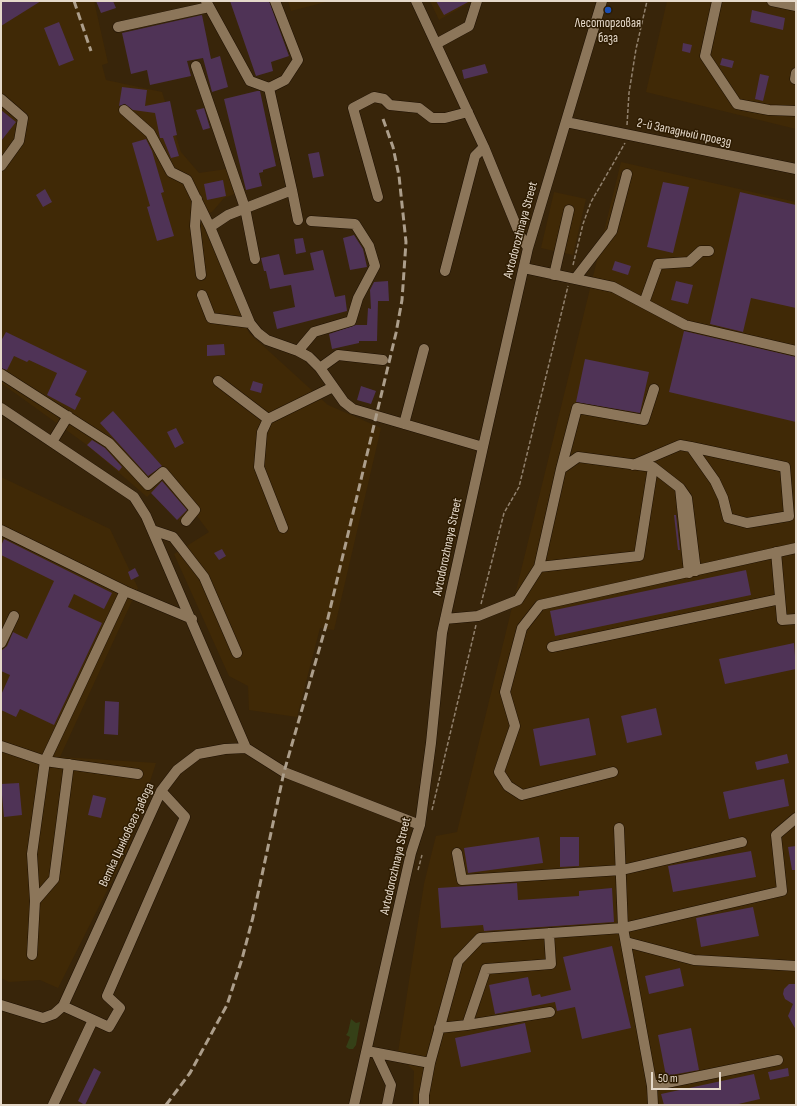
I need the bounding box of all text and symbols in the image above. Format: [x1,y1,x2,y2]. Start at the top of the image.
marker: Лесоторговая база [603,5,613,15]
place label: Лесоторговая база [575,16,641,47]
street label: 2-й Западный проезд [635,115,733,151]
street label: Avtodorozhnaya Street [501,180,541,280]
street label: Avtodorozhnaya Street [430,497,466,597]
street label: Ветка Цинкового завода [96,781,158,889]
street label: Avtodorozhnaya Street [377,816,415,916]
scale bar [653,1064,723,1090]
text: 50 m [658,1071,678,1086]

